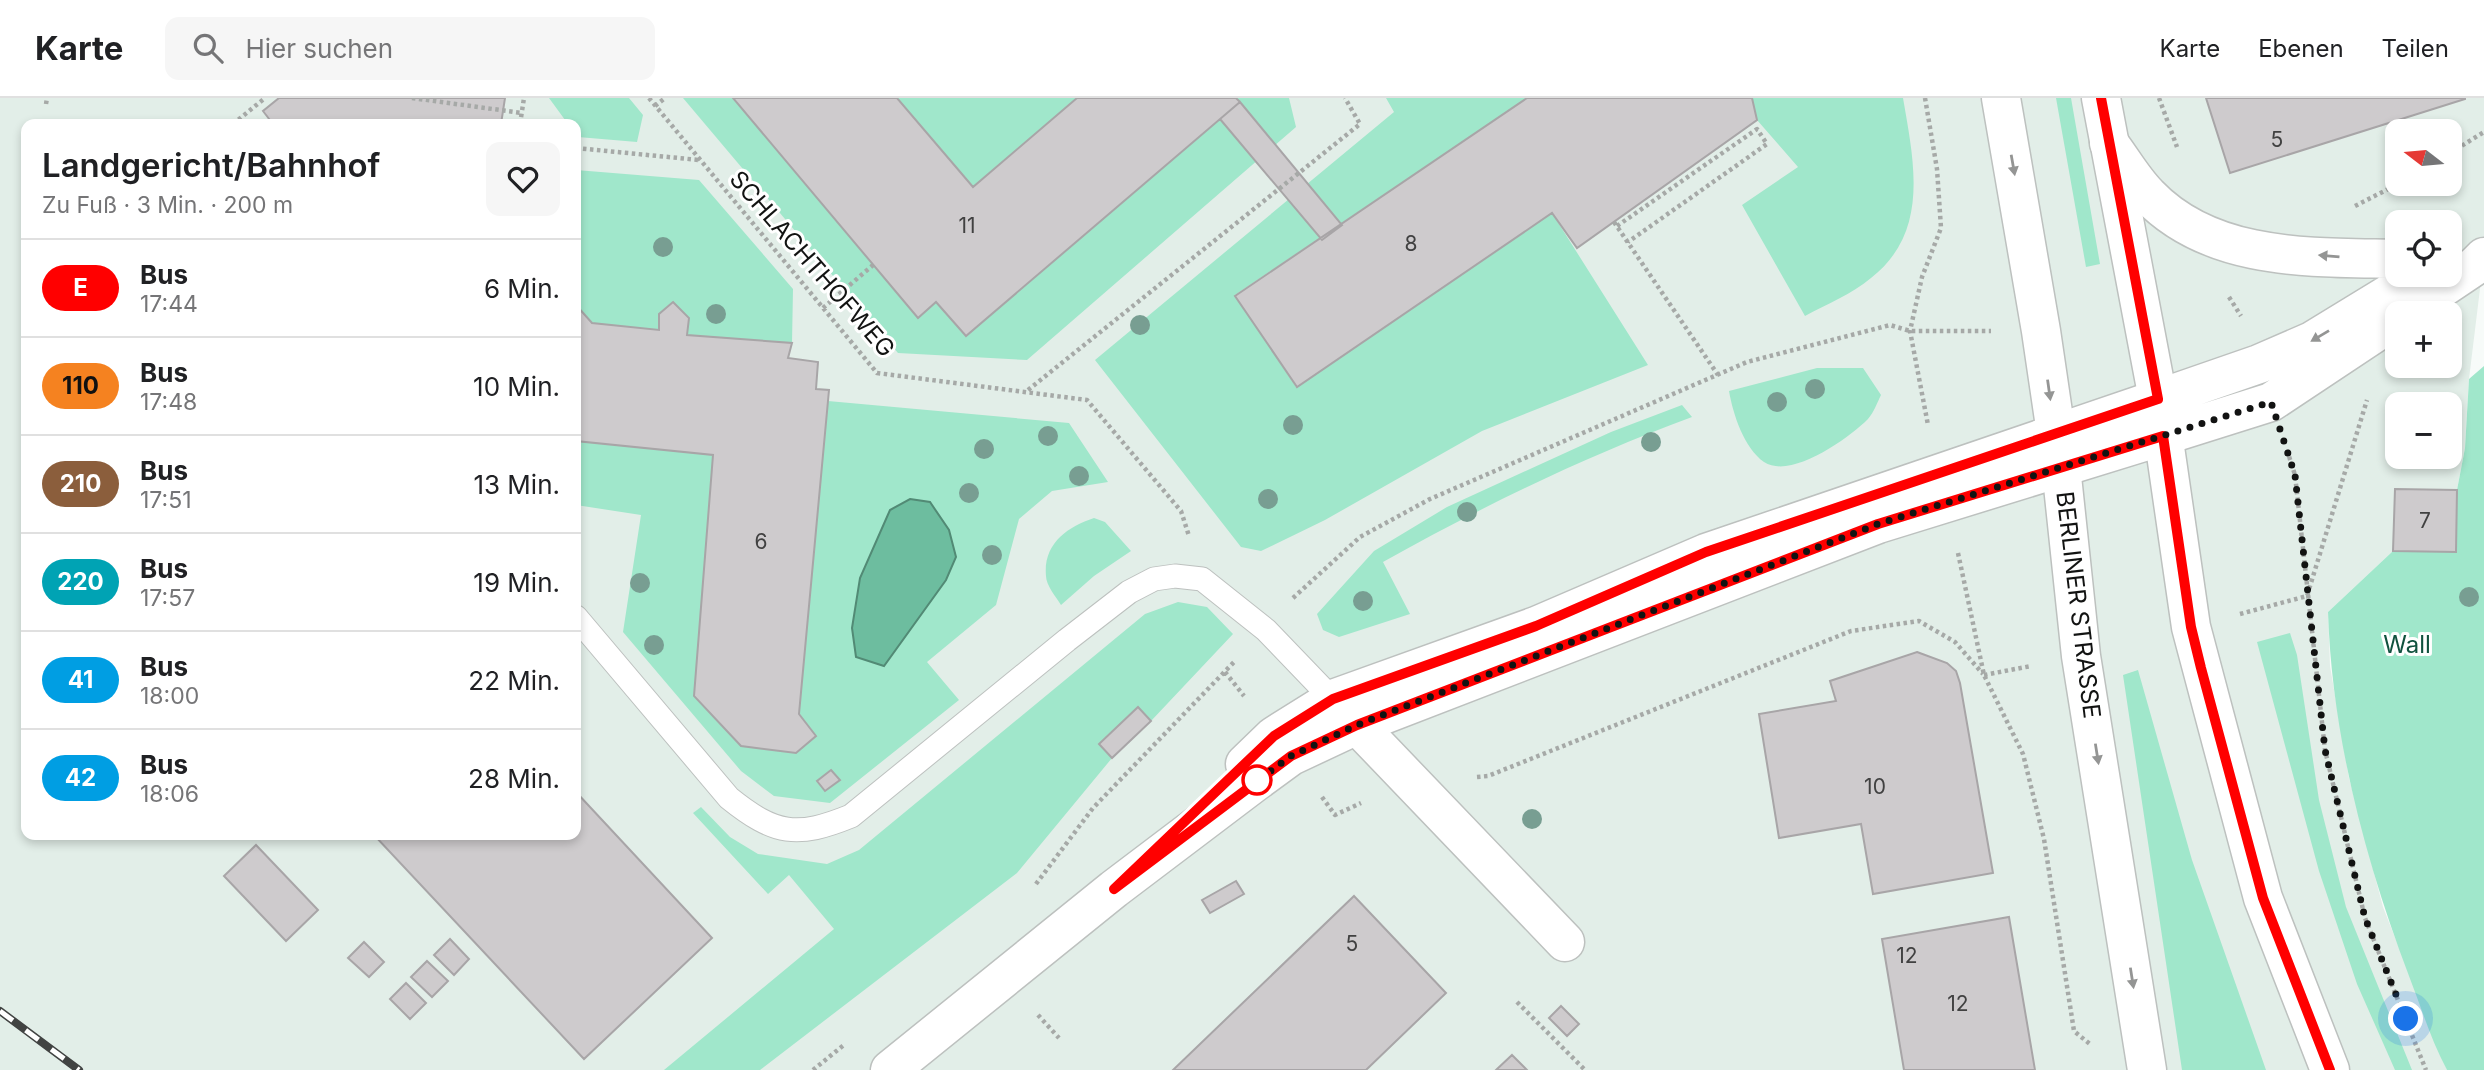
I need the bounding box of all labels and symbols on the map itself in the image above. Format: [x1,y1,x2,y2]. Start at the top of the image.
north arrow [2385,119,2462,196]
house number: 5 [2271,127,2283,152]
one-way arrow [2008,154,2019,176]
street label: SCHLACHTHOFWEG [724,165,901,363]
house number: 11 [958,213,976,238]
house number: 8 [1405,231,1418,256]
one-way arrow [2318,250,2340,261]
one-way arrow [2310,330,2329,343]
one-way arrow [2044,379,2055,401]
street label: BERLINER STRASSE [2050,490,2107,720]
house number: 7 [2419,508,2431,533]
house number: 6 [754,529,768,554]
park label: Wall [2383,630,2431,659]
one-way arrow [2092,743,2103,765]
unlabelled marker [1242,765,1272,795]
house number: 10 [1864,774,1886,799]
house number: 5 [1346,931,1358,956]
house number: 12 [1896,943,1918,968]
one-way arrow [2127,967,2138,989]
house number: 12 [1947,991,1969,1016]
your location [2388,1001,2423,1036]

